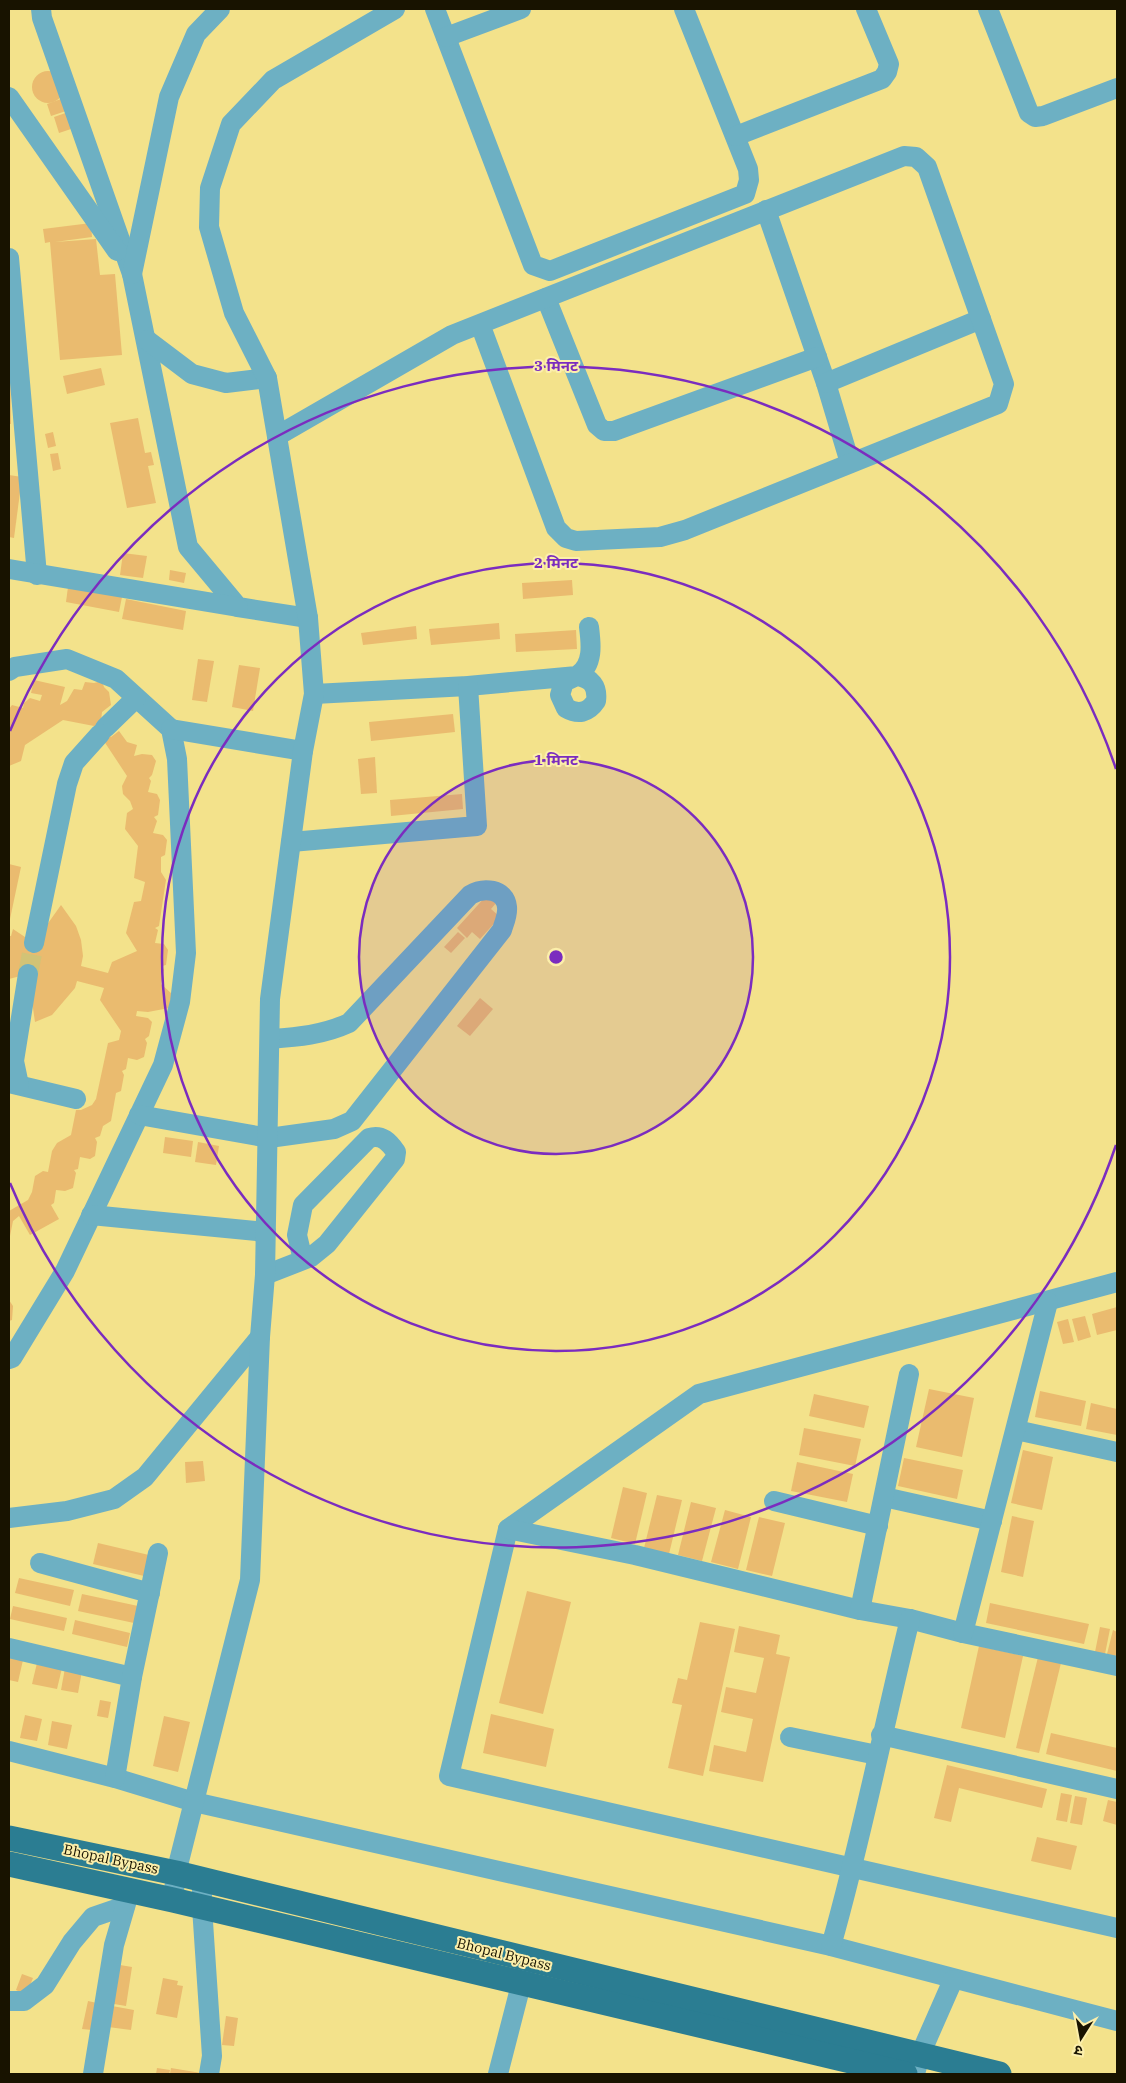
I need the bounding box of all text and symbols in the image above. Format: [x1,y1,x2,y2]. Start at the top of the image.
text: 3 मिनट [534,356,579,375]
text: 2 मिनट [534,553,579,572]
text: 1 मिनट [534,750,579,769]
centre of rings [547,948,565,966]
street label: Bhopal Bypass [62,1840,160,1878]
street label: Bhopal Bypass [455,1934,553,1974]
north arrow [1056,2013,1106,2063]
text: उ [1072,2041,1084,2060]

